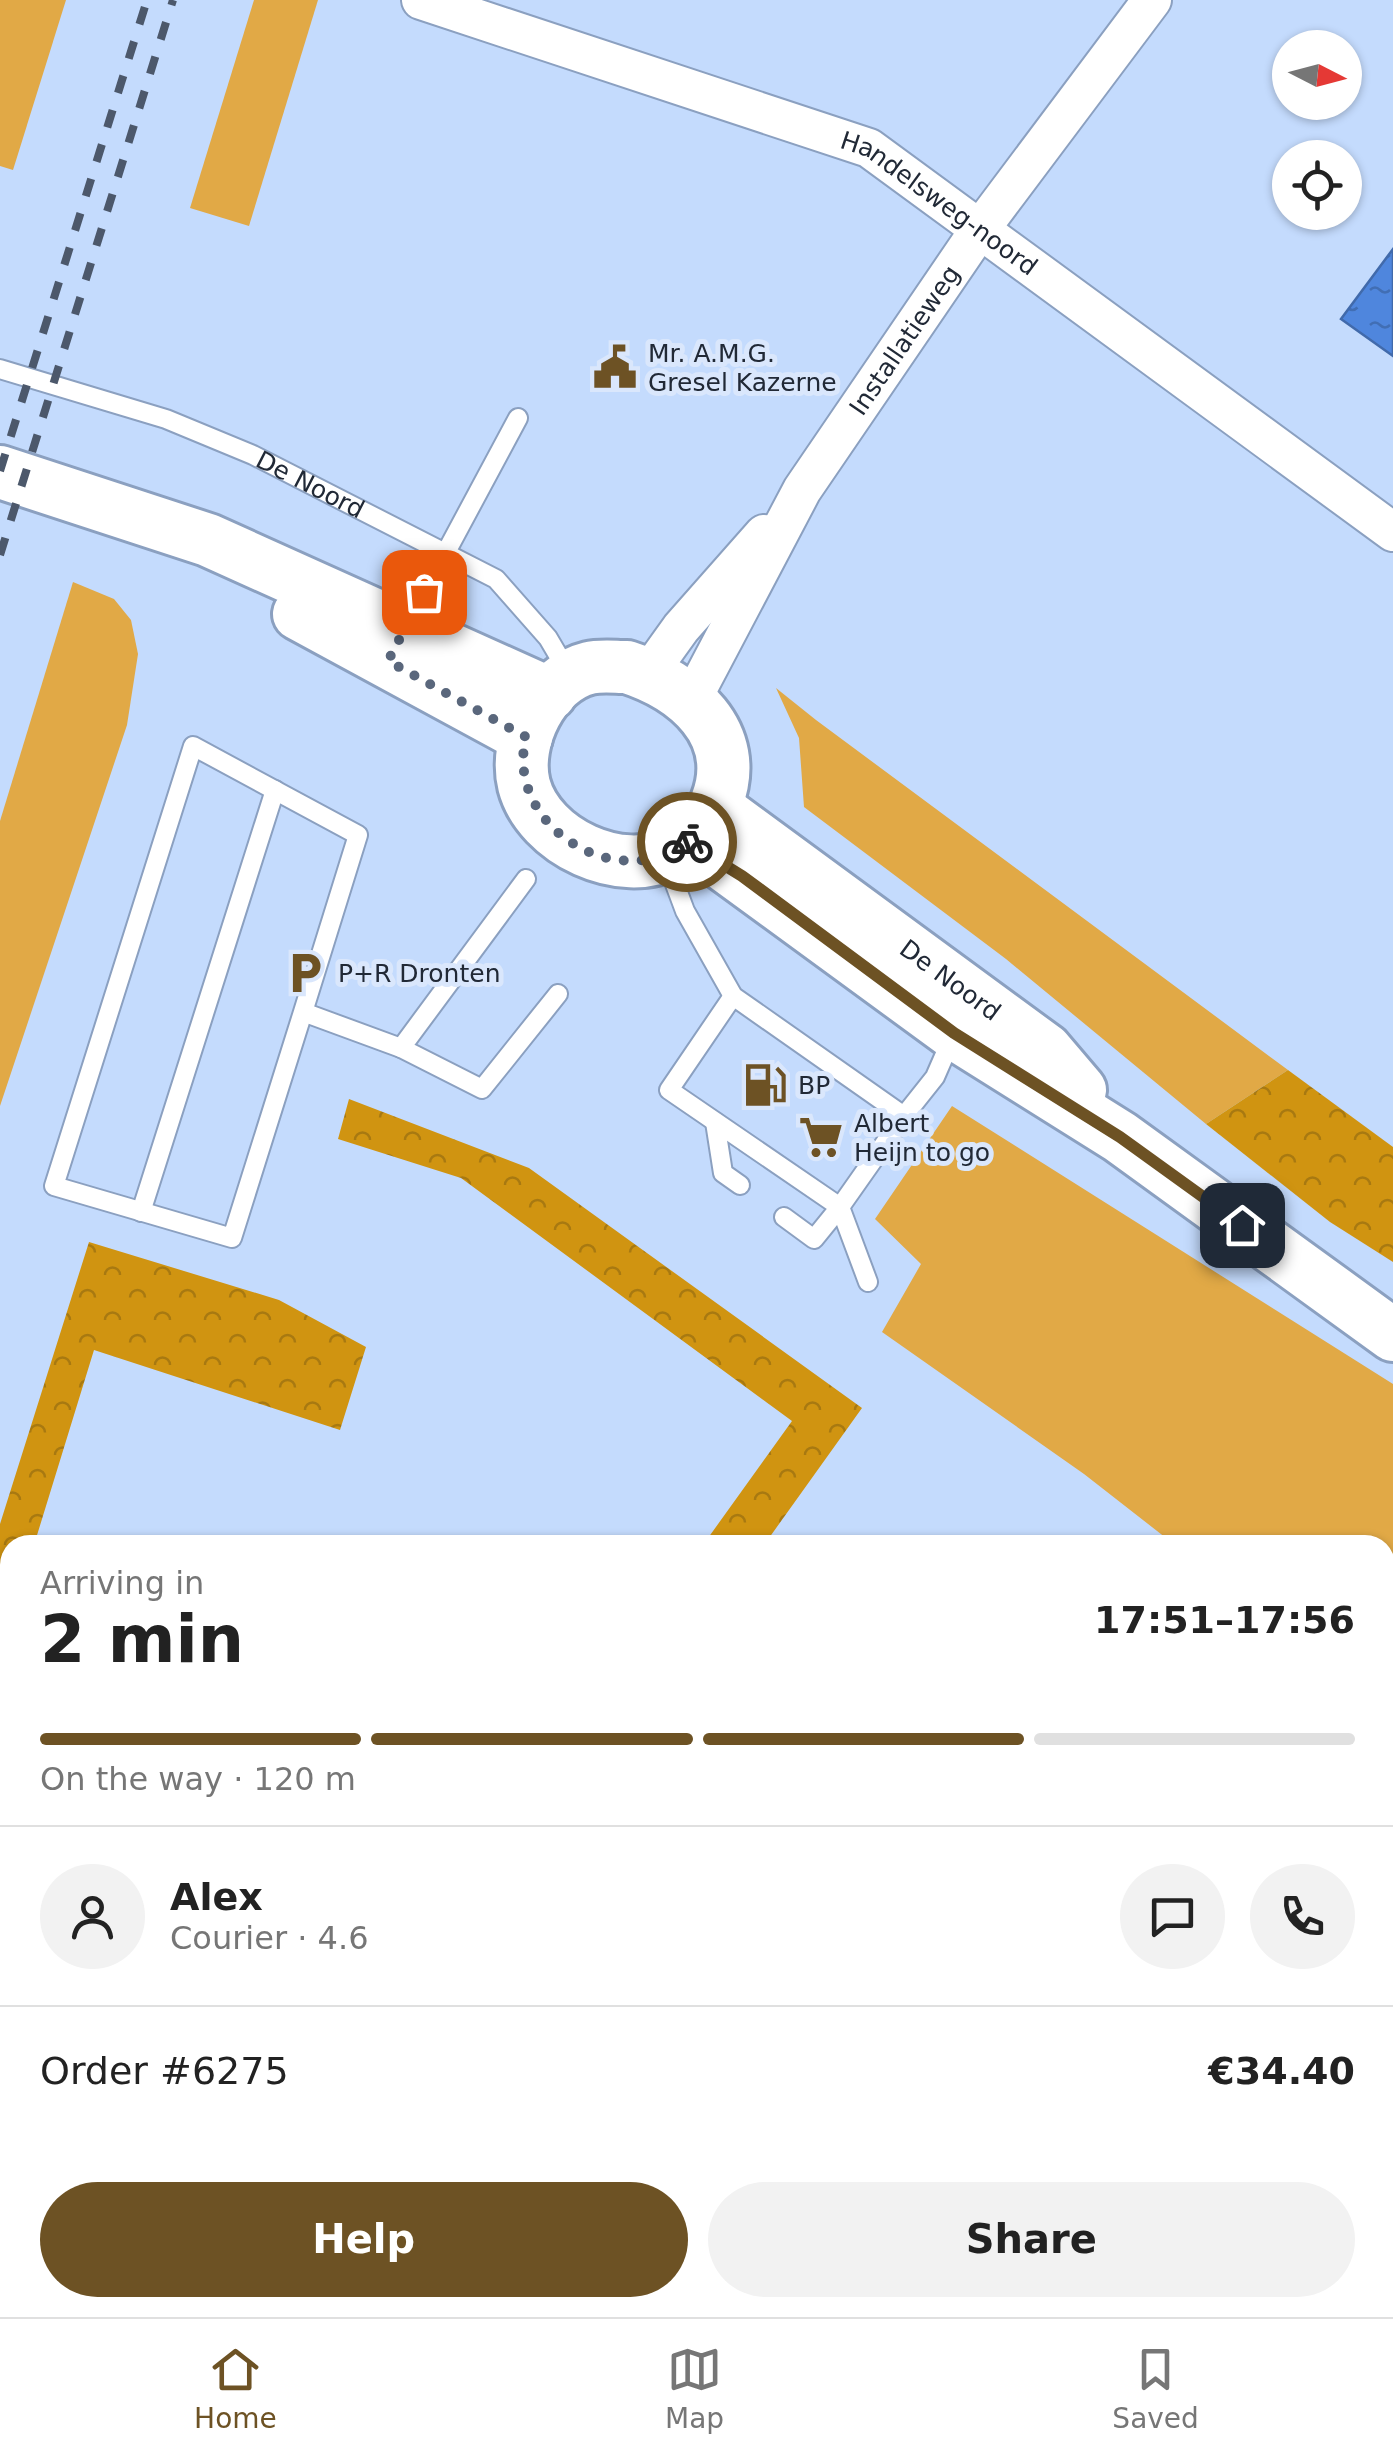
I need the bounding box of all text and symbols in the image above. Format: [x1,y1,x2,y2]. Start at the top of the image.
north arrow [1272,30,1362,120]
map controls [1272,30,1362,230]
street label: Handelsweg-noord [837,125,1043,281]
button: locate [1272,140,1362,230]
street label: Installatieweg [843,260,965,420]
place label: Mr. A.M.G. Gresel Kazerne [648,339,837,397]
public building icon: Mr. A.M.G. Gresel Kazerne [591,343,639,391]
street label: De Noord [251,445,369,524]
pin [382,550,467,635]
icon: bag [397,565,452,620]
courier [637,792,737,892]
icon: bike [660,815,715,870]
street label: De Noord [894,933,1006,1026]
parking icon: P+R Dronten [281,949,329,997]
place label: P+R Dronten [338,959,501,988]
fuel station icon: BP [741,1061,789,1109]
place label: BP [798,1071,830,1100]
place label: Albert Heijn to go [854,1109,990,1167]
supermarket icon: Albert Heijn to go [797,1113,845,1161]
pin [1200,1183,1285,1268]
icon: home [1215,1198,1270,1253]
text: Arriving in [40,1564,204,1602]
text: 17:51–17:56 [1094,1598,1355,1642]
text: 2 min [40,1602,244,1677]
text: On the way · 120 m [40,1760,356,1798]
button: person [40,1864,145,1969]
button: chat [1120,1864,1225,1969]
button: phone [1250,1864,1355,1969]
text: Alex [170,1875,263,1919]
text: Courier · 4.6 [170,1919,369,1957]
text: Order #6275 [40,2049,289,2093]
text: €34.40 [1208,2049,1355,2093]
button: Help [40,2182,688,2297]
button: Share [708,2182,1355,2297]
tab: Home [194,2342,277,2435]
tab: Map [665,2342,724,2435]
tab: Saved [1112,2342,1199,2435]

